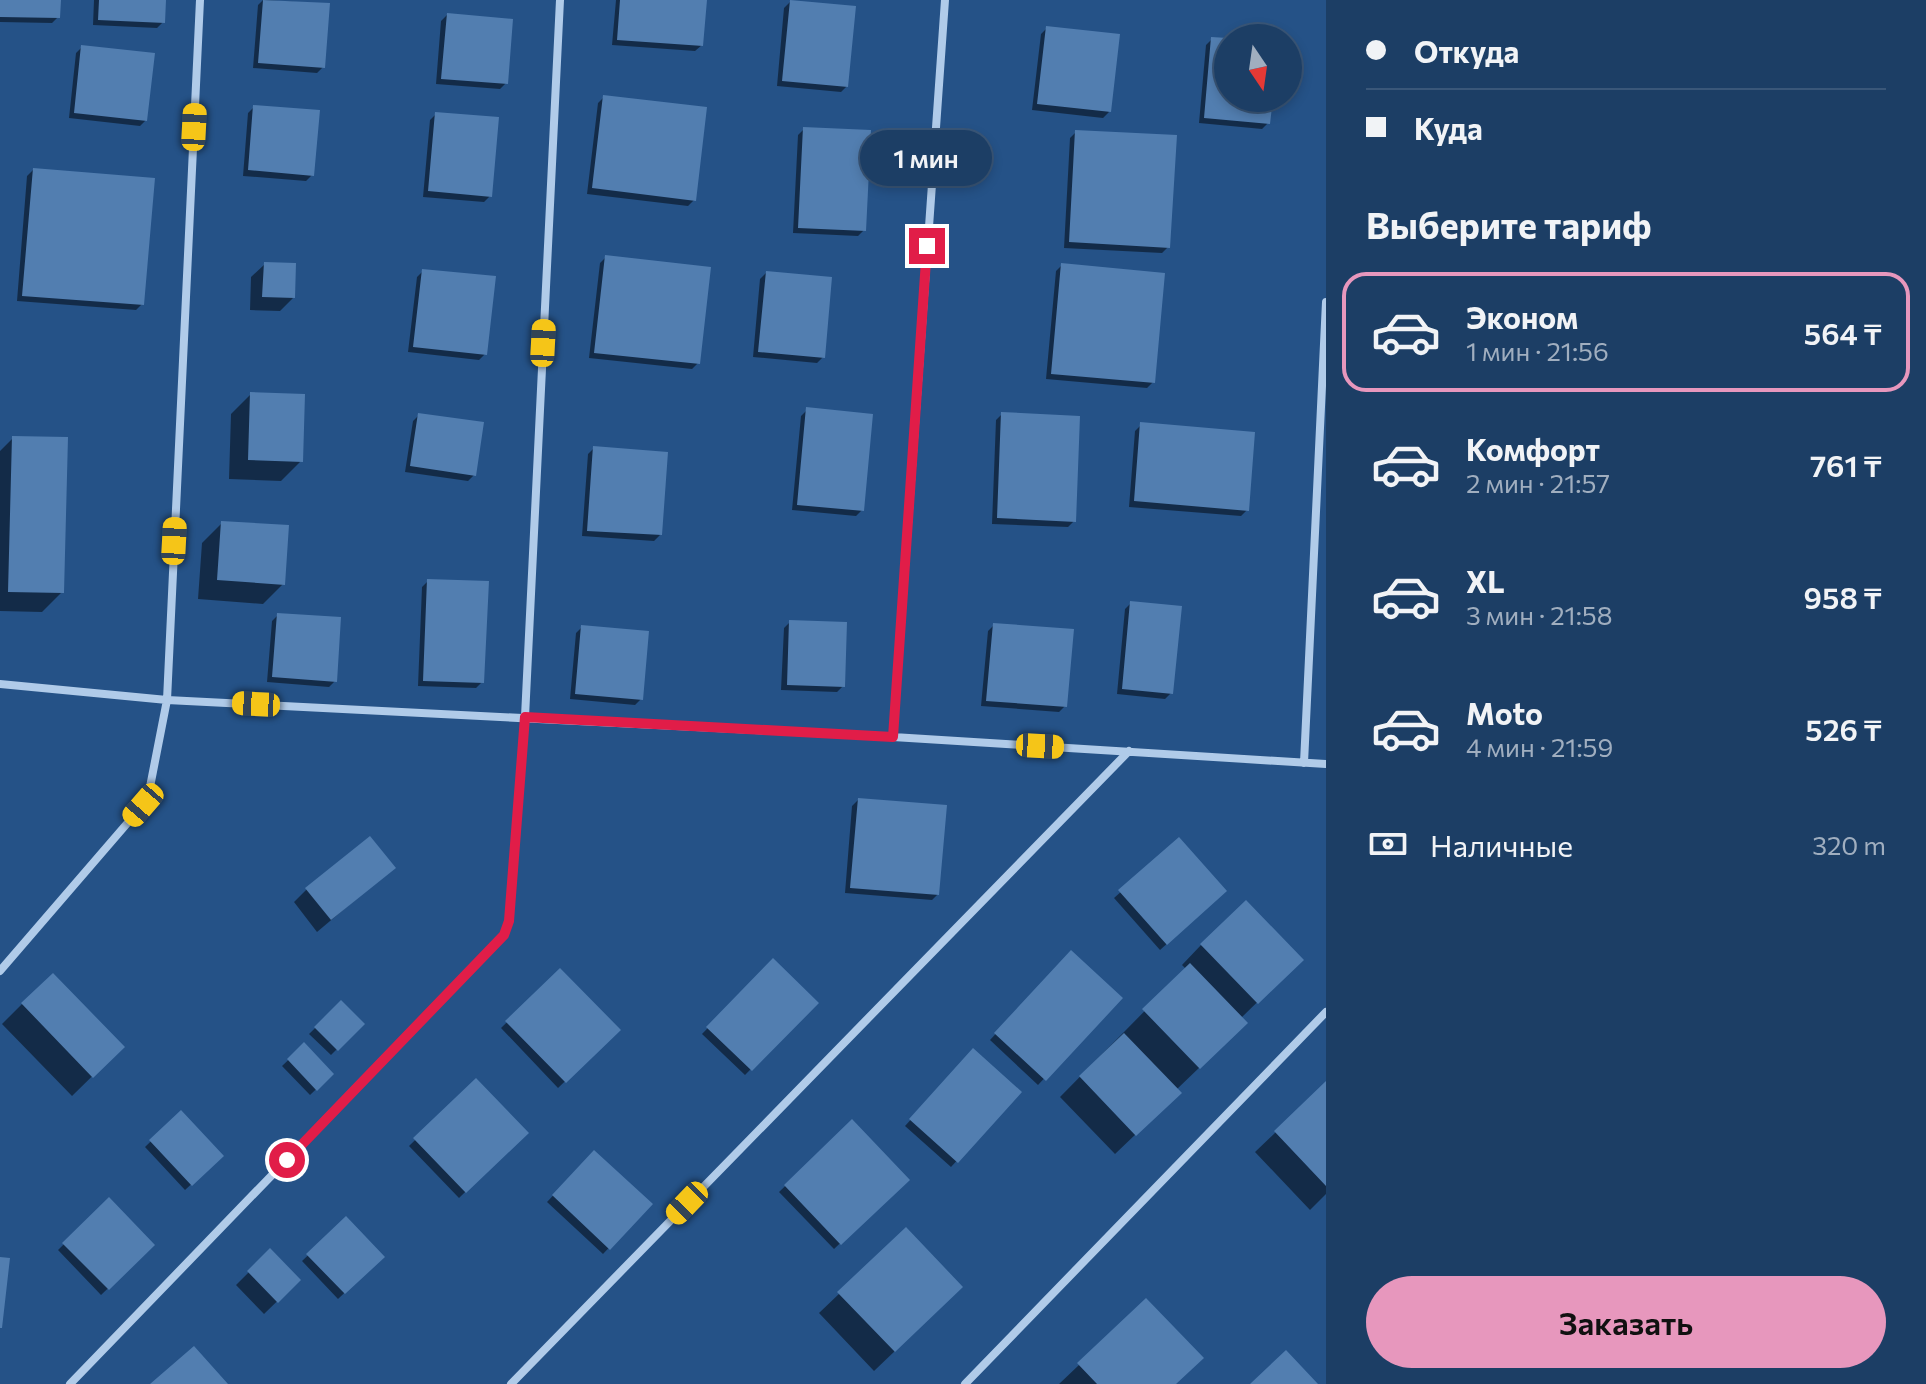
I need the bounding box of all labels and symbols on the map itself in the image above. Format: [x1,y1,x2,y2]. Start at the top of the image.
north arrow [1214,24,1302,112]
car [181,102,207,152]
callout: 1 мин [861,130,993,186]
route end [909,228,945,264]
car [530,318,556,368]
car [161,516,187,566]
car [231,691,281,717]
car [1015,733,1065,759]
car [118,779,168,831]
route start [269,1142,305,1178]
car [662,1177,712,1229]

